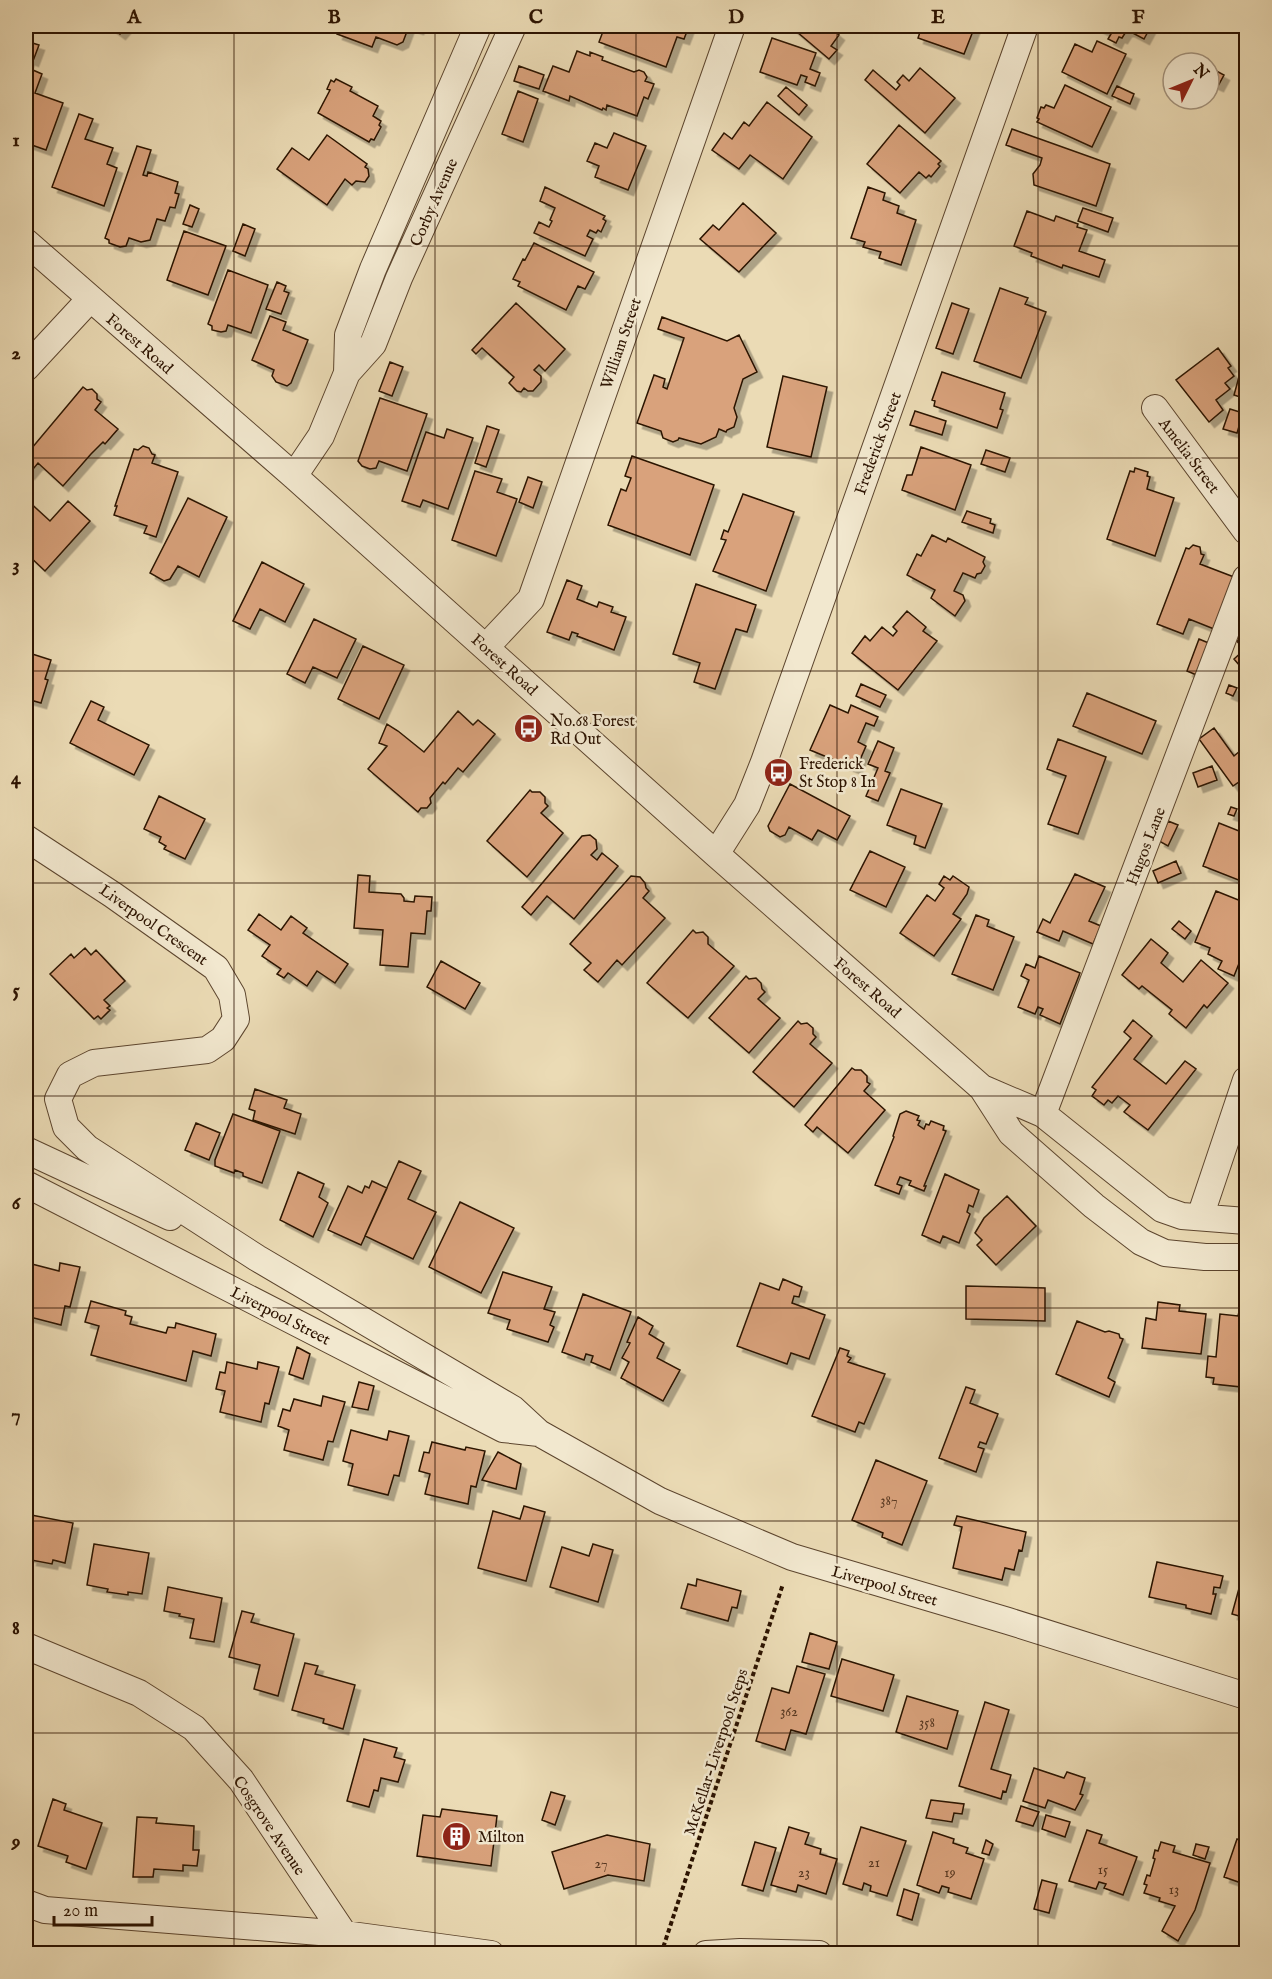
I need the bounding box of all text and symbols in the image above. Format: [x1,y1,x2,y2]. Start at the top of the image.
text: A [126,5,142,30]
text: B [327,5,341,30]
text: C [529,5,543,30]
text: D [728,5,744,30]
text: E [931,5,945,30]
text: F [1132,5,1145,30]
north arrow [1161,51,1221,111]
text: N [1188,60,1213,84]
text: 1 [12,128,20,153]
street label: Corby Avenue [406,156,463,250]
street label: William Street [597,295,647,392]
street label: Forest Road [101,310,177,379]
text: 2 [11,341,21,366]
street label: Frederick Street [851,389,907,498]
street label: Amelia Street [1153,414,1224,498]
text: 3 [12,553,20,578]
street label: Forest Road [466,630,541,701]
place label: No.68 Forest Rd Out [550,712,635,750]
bus stop icon: No.68 Forest Rd Out [513,713,545,745]
place label: Frederick St Stop 8 In [799,755,876,793]
bus stop icon: Frederick St Stop 8 In [762,756,794,788]
text: 4 [11,766,22,791]
street label: Hugos Lane [1123,805,1171,889]
street label: Liverpool Crescent [95,881,211,971]
street label: Forest Road [829,954,905,1023]
text: 5 [12,978,20,1003]
text: 6 [12,1191,22,1216]
street label: Liverpool Street [227,1283,334,1351]
text: 7 [11,1403,21,1428]
house number: 387 [880,1492,898,1510]
street label: Liverpool Street [829,1562,940,1612]
text: 8 [12,1616,20,1641]
street label: McKellar-Liverpool Steps [680,1666,753,1839]
house number: 362 [780,1703,798,1721]
house number: 358 [919,1714,935,1732]
street label: Cosgrove Avenue [228,1773,309,1880]
building icon: Milton [441,1820,473,1852]
place label: Milton [478,1828,525,1848]
text: 9 [11,1829,21,1854]
house number: 21 [868,1854,880,1872]
house number: 27 [595,1855,607,1873]
house number: 15 [1098,1861,1108,1879]
house number: 23 [798,1864,810,1882]
house number: 19 [944,1864,956,1882]
house number: 13 [1169,1881,1179,1899]
scale bar [54,1889,152,1927]
text: 20 m [63,1900,98,1923]

